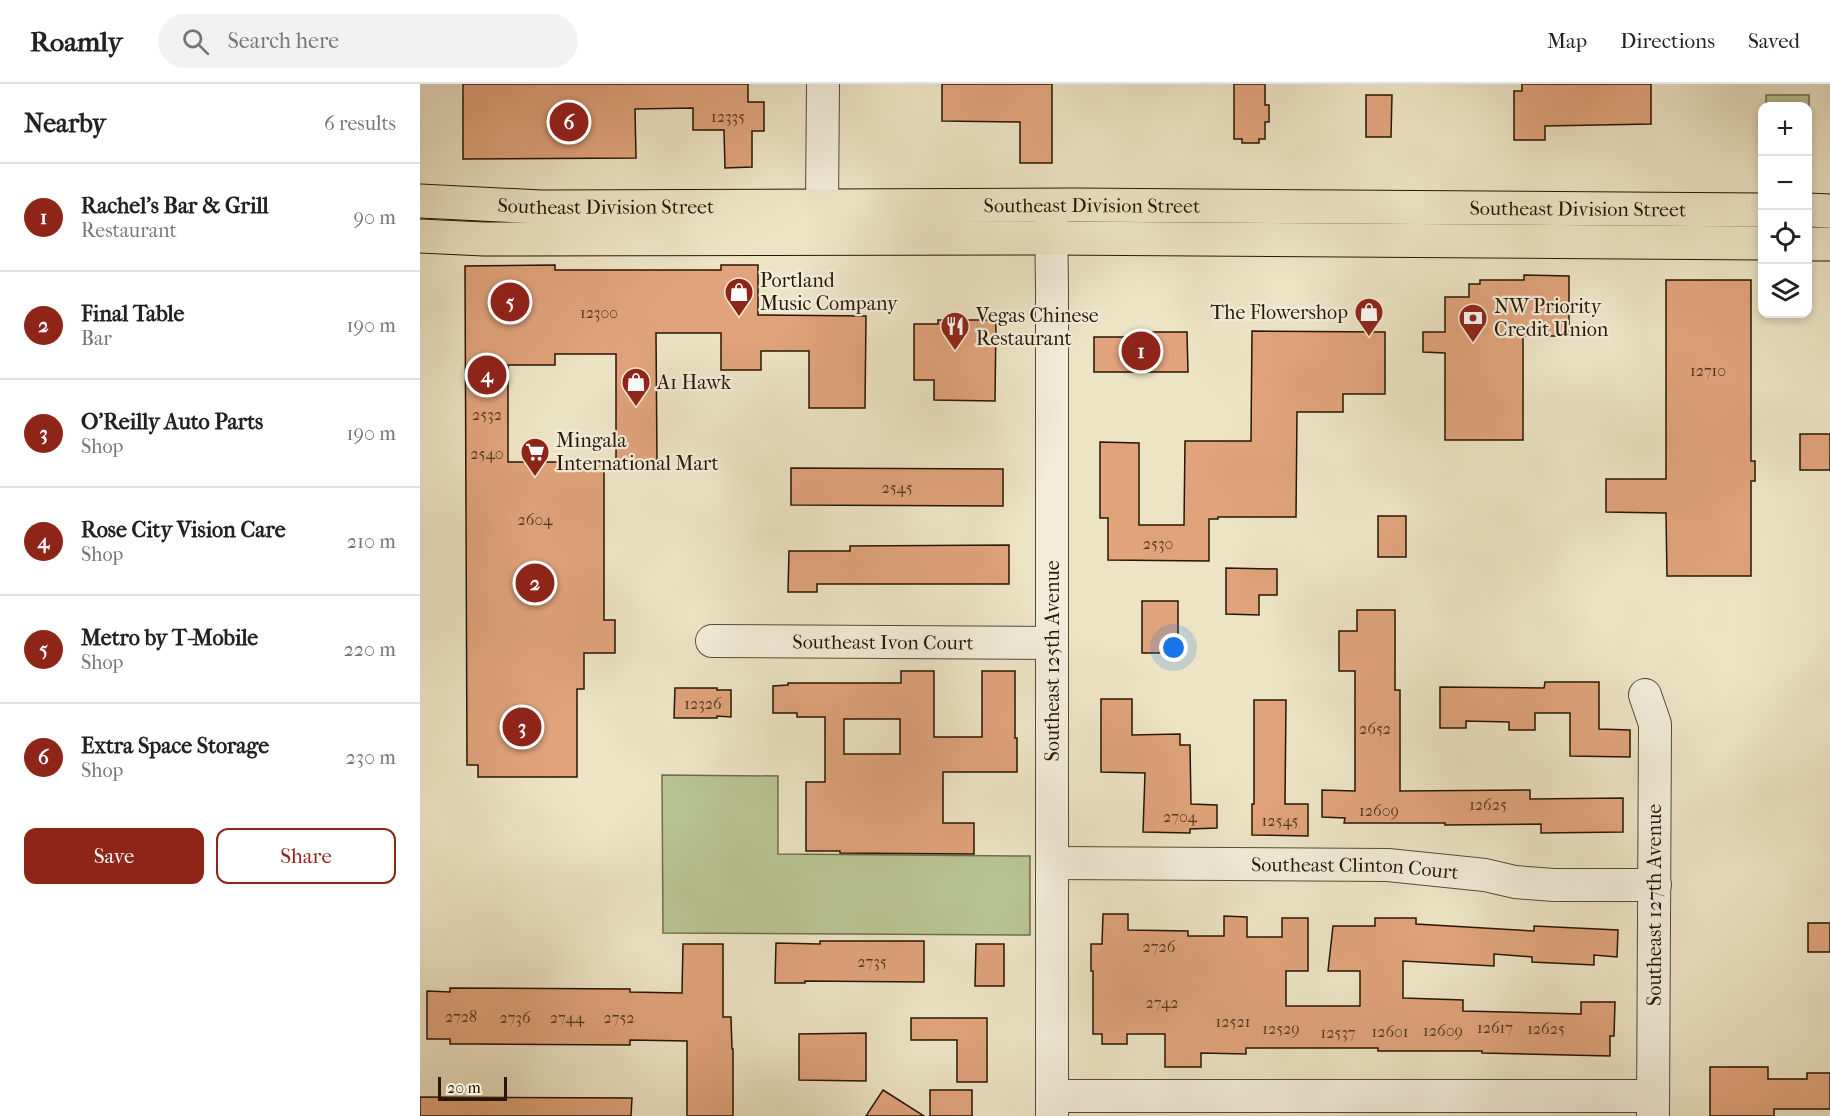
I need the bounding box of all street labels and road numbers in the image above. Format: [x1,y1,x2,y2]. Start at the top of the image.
street label: Southeast Division Street [497,194,714,219]
street label: Southeast Division Street [984,194,1200,218]
street label: Southeast Division Street [1469,197,1686,221]
street label: Southeast 125th Avenue [1041,560,1064,762]
street label: Southeast Ivon Court [792,630,974,655]
street label: Southeast 127th Avenue [1643,804,1666,1006]
street label: Southeast Clinton Court [1251,853,1460,884]

